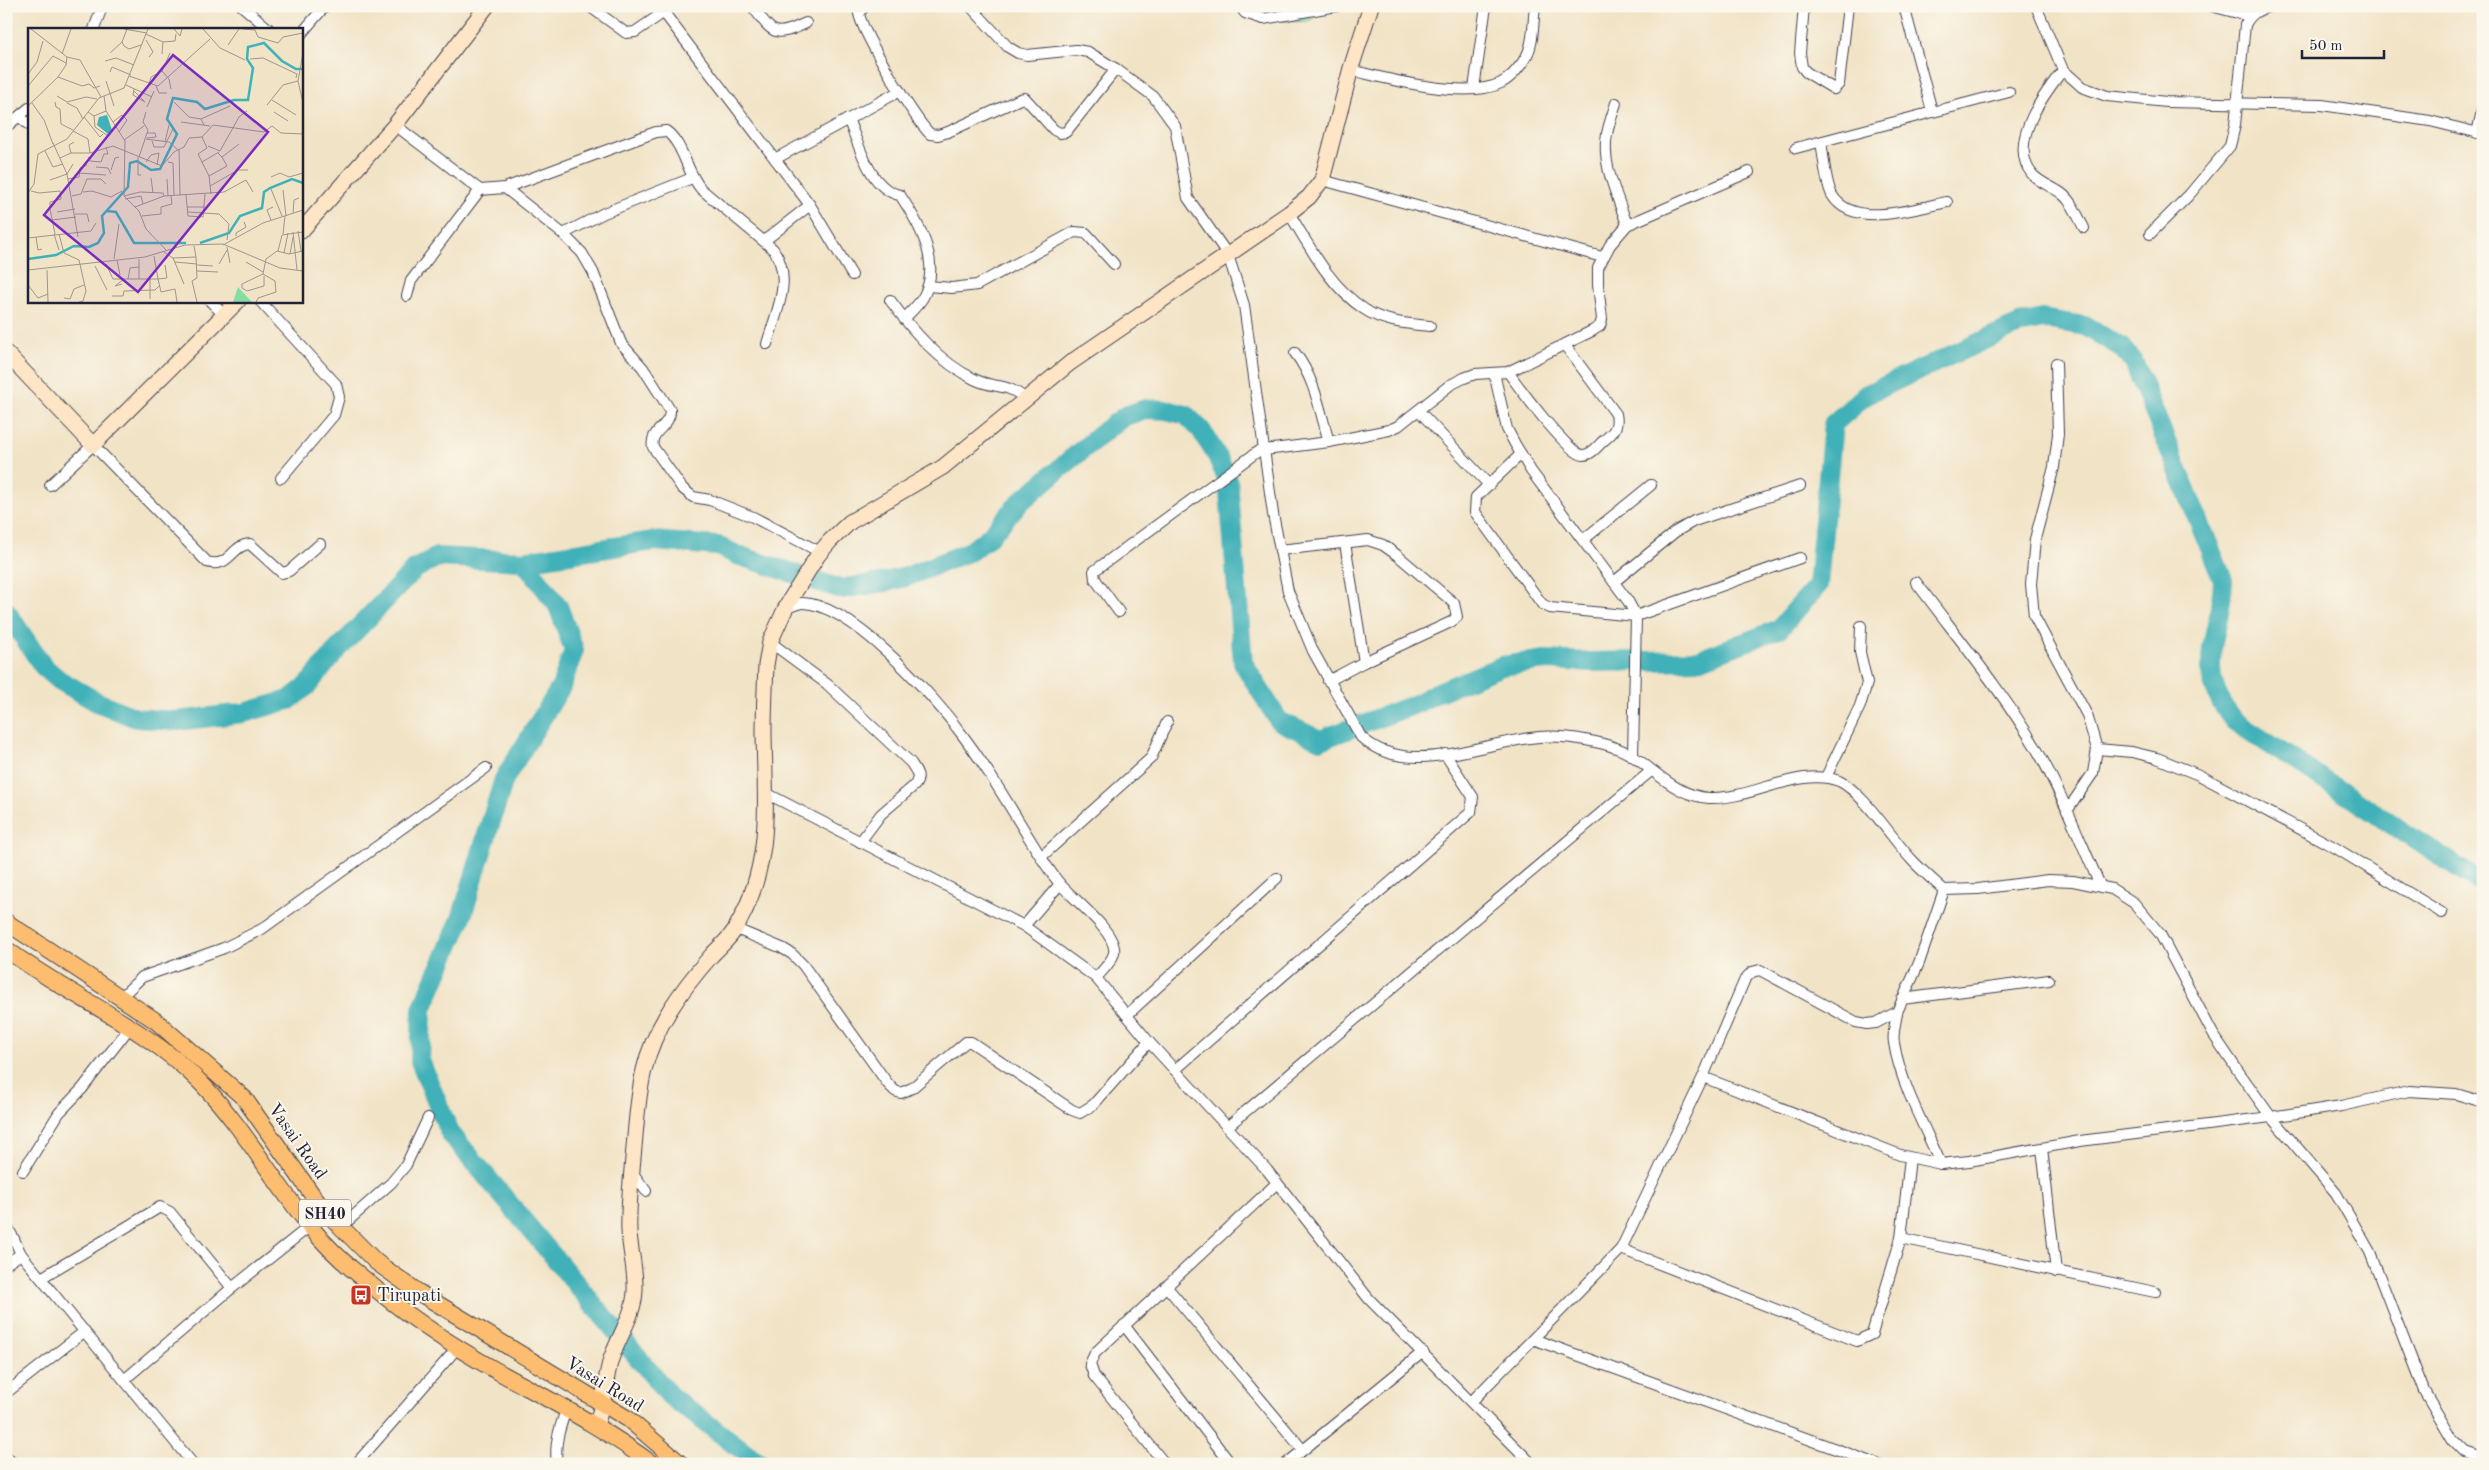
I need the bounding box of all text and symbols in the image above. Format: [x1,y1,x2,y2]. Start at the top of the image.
inset map [28,28,302,302]
scale bar [2302,28,2384,60]
text: 50 m [2309,39,2343,54]
street label: Vasai Road [265,1100,330,1183]
road number: SH40 [299,1200,351,1226]
bus stop icon: Tirupati [349,1283,373,1307]
place label: Tirupati [377,1287,441,1305]
street label: Vasai Road [562,1354,647,1416]

